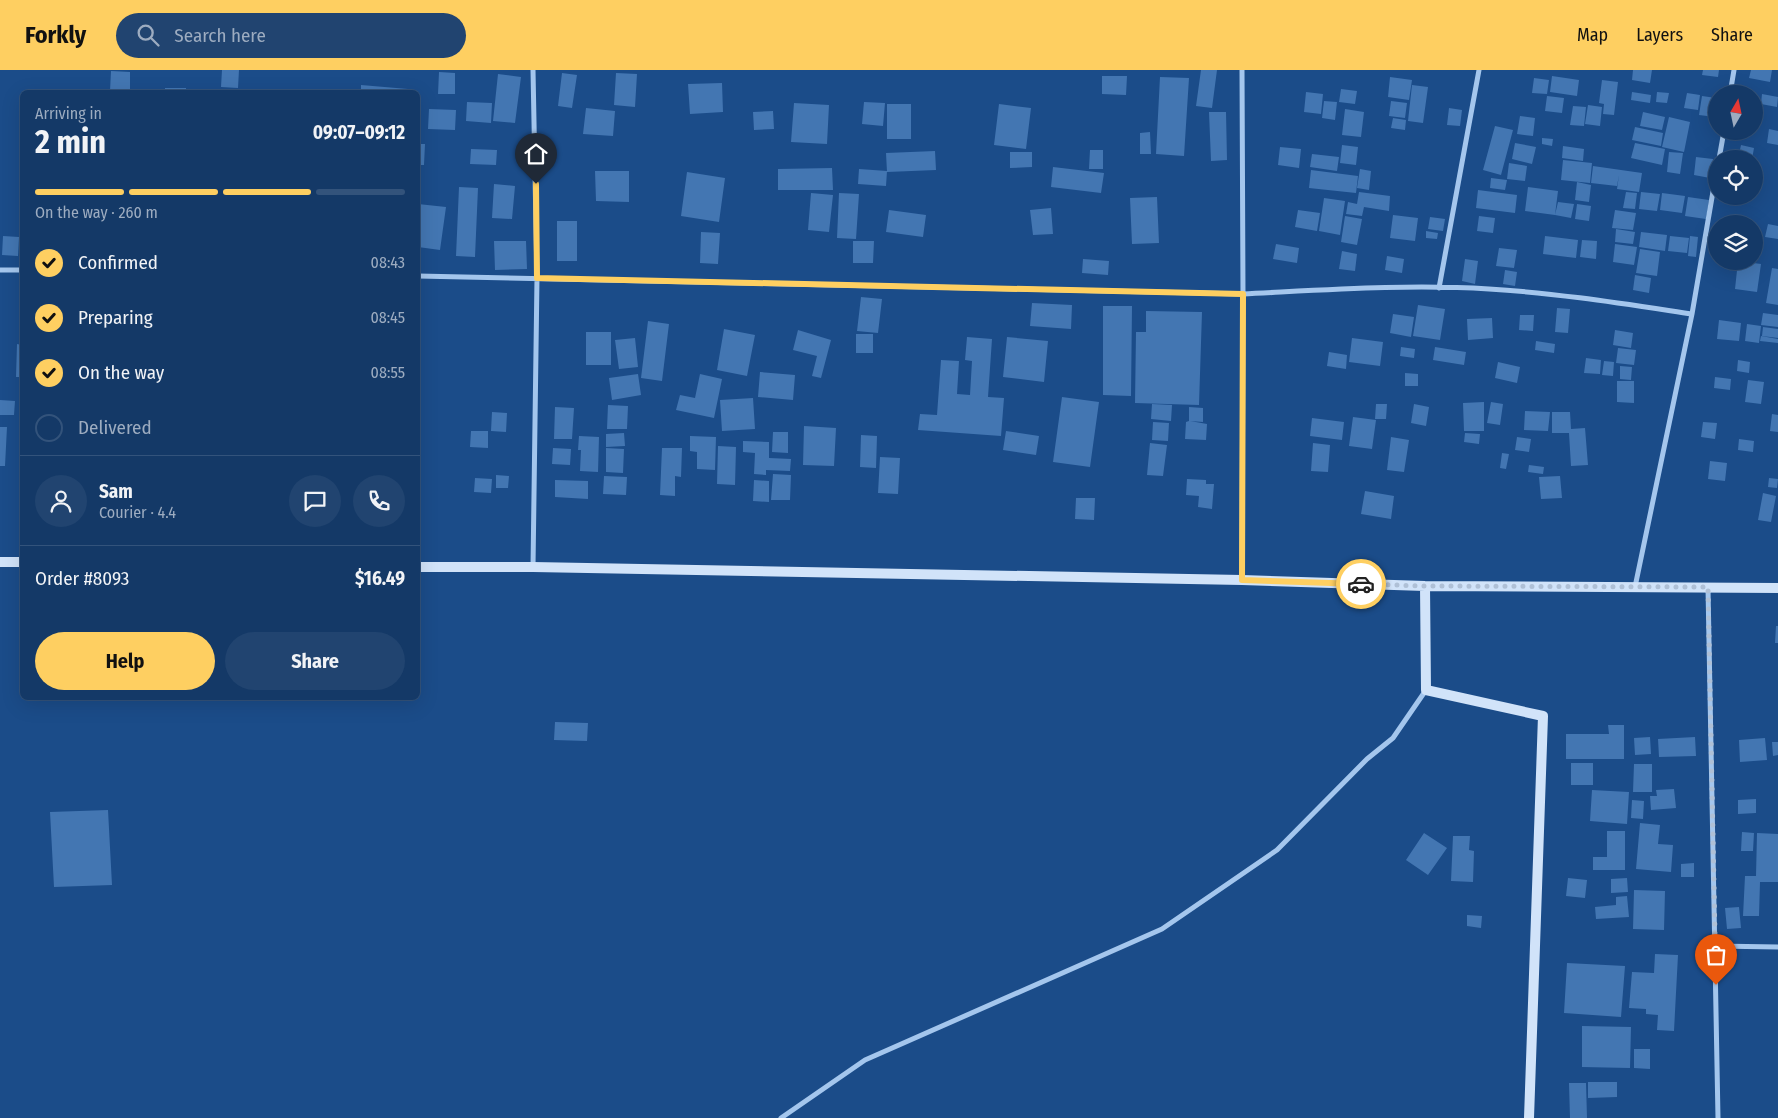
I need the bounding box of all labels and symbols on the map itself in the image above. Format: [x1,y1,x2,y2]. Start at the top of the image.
north arrow [1708,85,1762,140]
pin [515,133,557,184]
courier [1336,559,1386,609]
pin [1695,934,1737,985]

